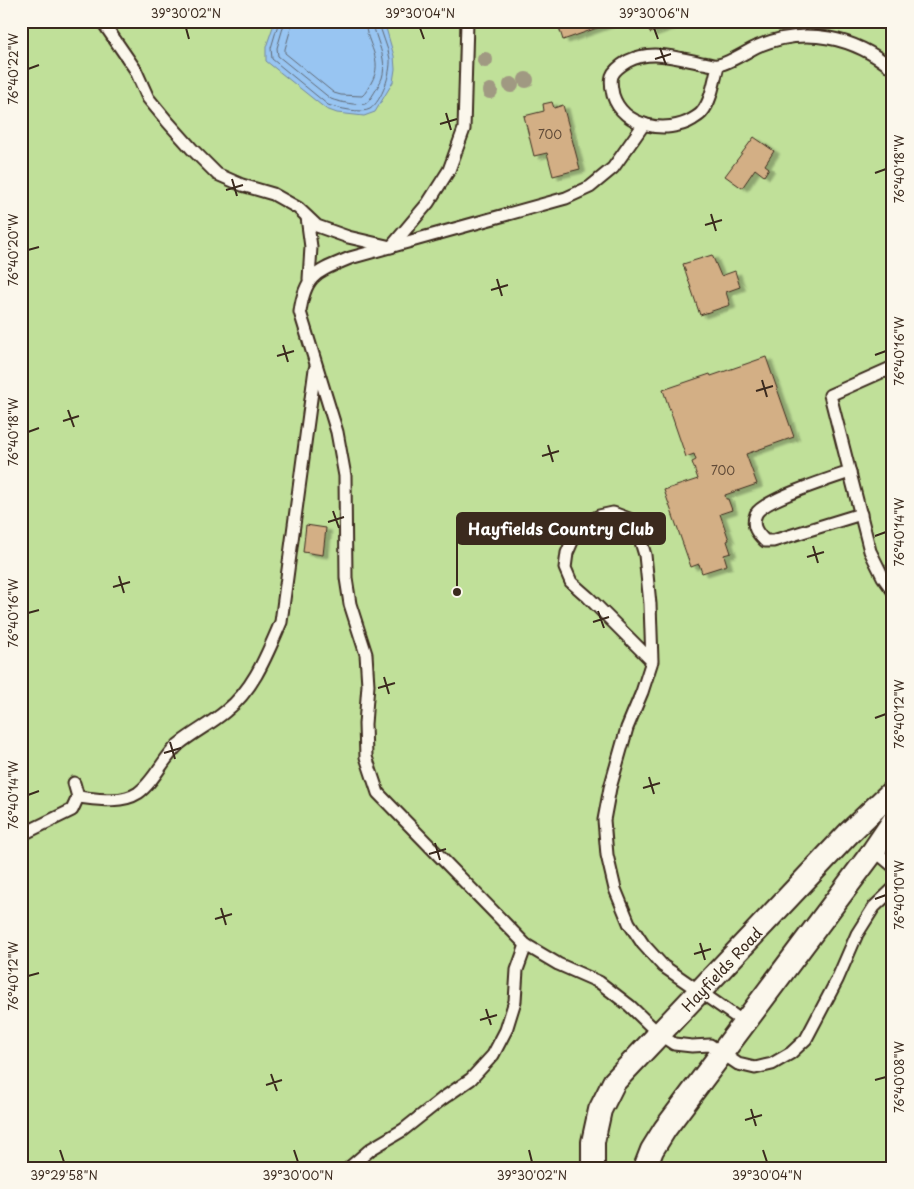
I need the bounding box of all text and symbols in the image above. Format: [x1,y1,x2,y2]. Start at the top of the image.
text: 39°30'02"N [151,4,221,22]
text: 39°30'04"N [385,4,455,22]
text: 39°30'06"N [619,4,689,22]
text: 76°40'22"W [4,33,22,105]
house number: 700 [538,125,562,143]
text: 76°40'18"W [890,134,908,203]
text: 76°40'20"W [4,213,22,286]
text: 76°40'16"W [890,316,908,386]
text: 76°40'18"W [4,397,22,466]
house number: 700 [711,461,735,479]
text: 76°40'14"W [890,497,908,566]
callout: Hayfields Country Club [457,513,665,544]
text: Hayfields Country Club [468,516,654,540]
text: 76°40'16"W [4,578,22,648]
text: 76°40'12"W [890,679,908,749]
text: 76°40'14"W [4,760,22,829]
text: 76°40'10"W [890,859,908,930]
street label: Hayfields Road [675,921,767,1016]
text: 76°40'12"W [4,941,22,1011]
text: 76°40'08"W [890,1040,908,1113]
text: 39°29'58"N [30,1166,98,1184]
text: 39°30'00"N [263,1166,333,1184]
text: 39°30'02"N [497,1166,567,1184]
text: 39°30'04"N [732,1166,802,1184]

